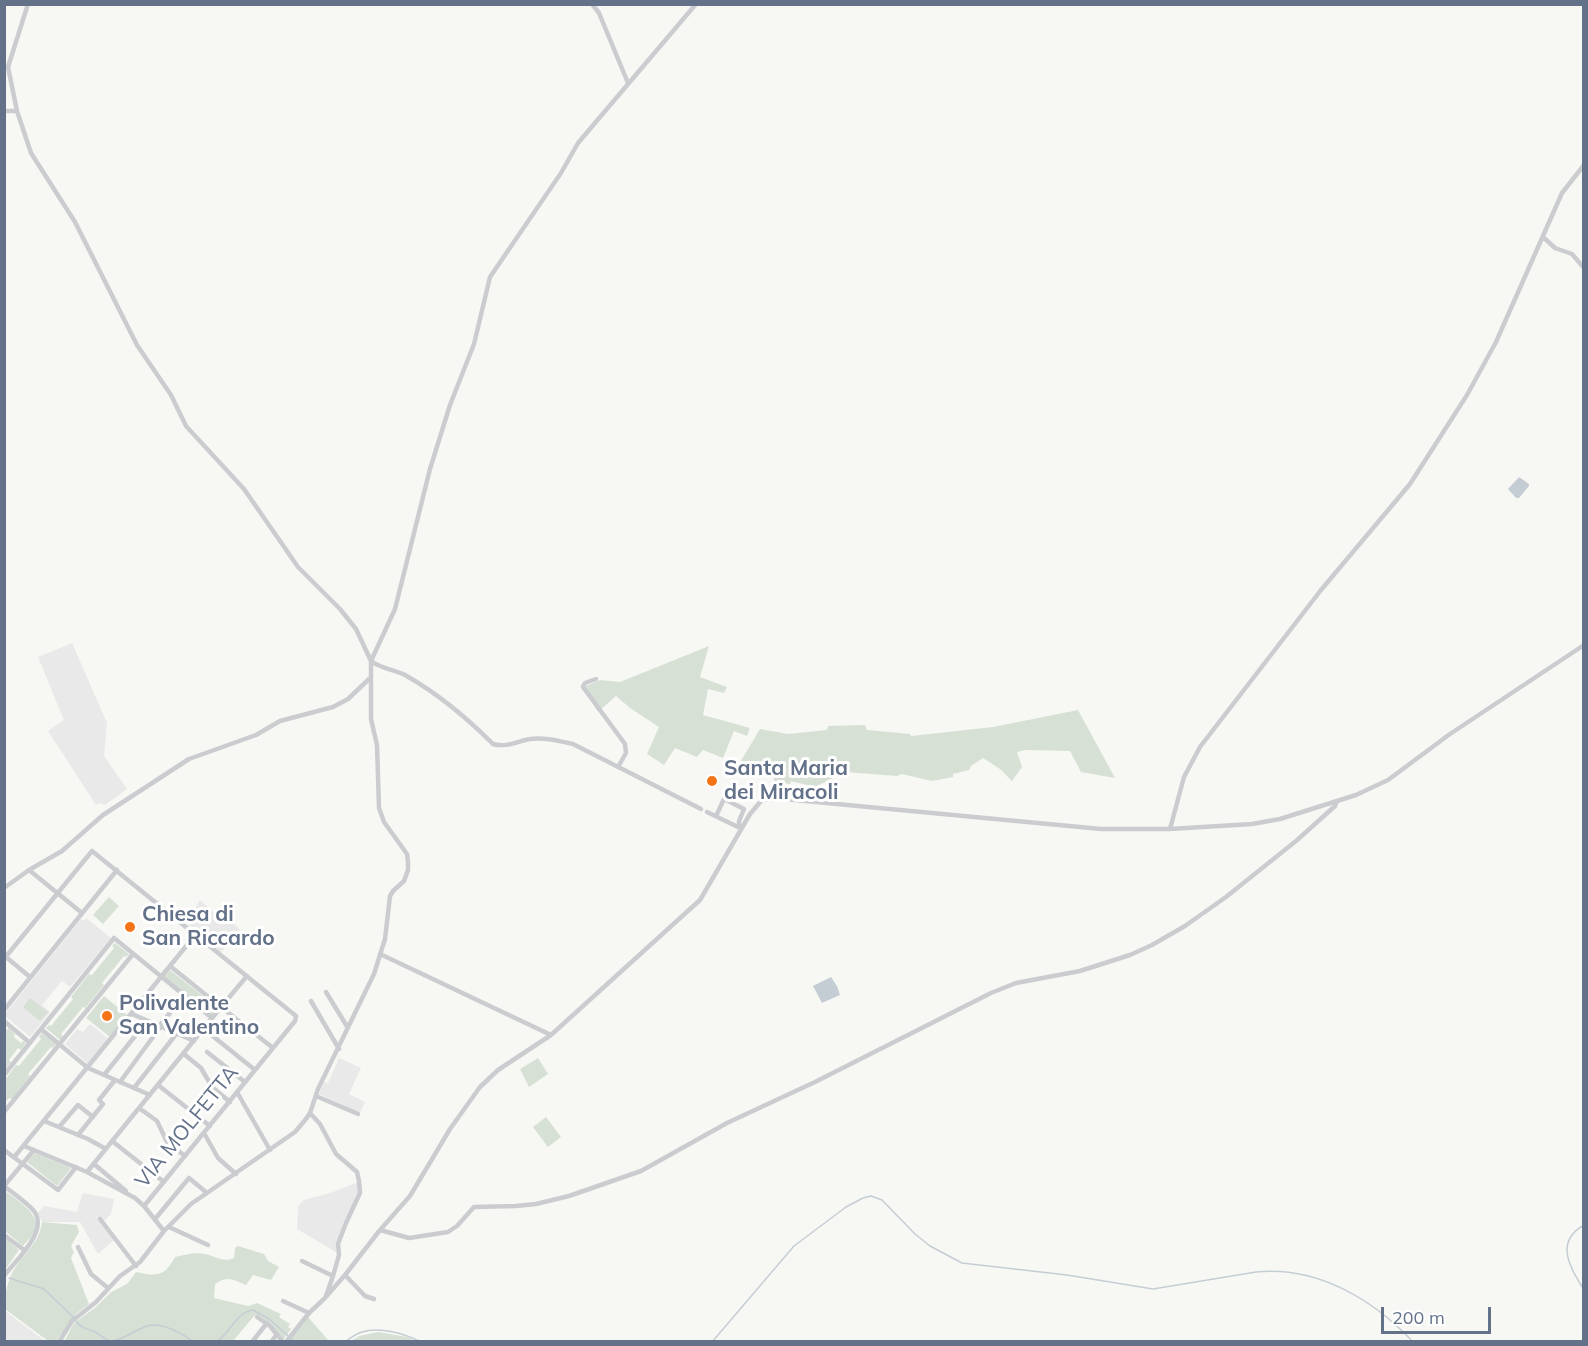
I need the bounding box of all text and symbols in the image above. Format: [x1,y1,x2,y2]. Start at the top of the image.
place label: Santa Maria dei Miracoli [724,756,848,806]
marker: Santa Maria dei Miracoli [705,774,719,788]
place label: Chiesa di San Riccardo [142,902,275,952]
marker: Chiesa di San Riccardo [123,920,137,934]
place label: Polivalente San Valentino [119,991,259,1041]
marker: Polivalente San Valentino [100,1009,114,1023]
street label: VIA MOLFETTA [130,1061,244,1193]
scale bar [1384,1295,1494,1333]
text: 200 m [1392,1306,1445,1329]

